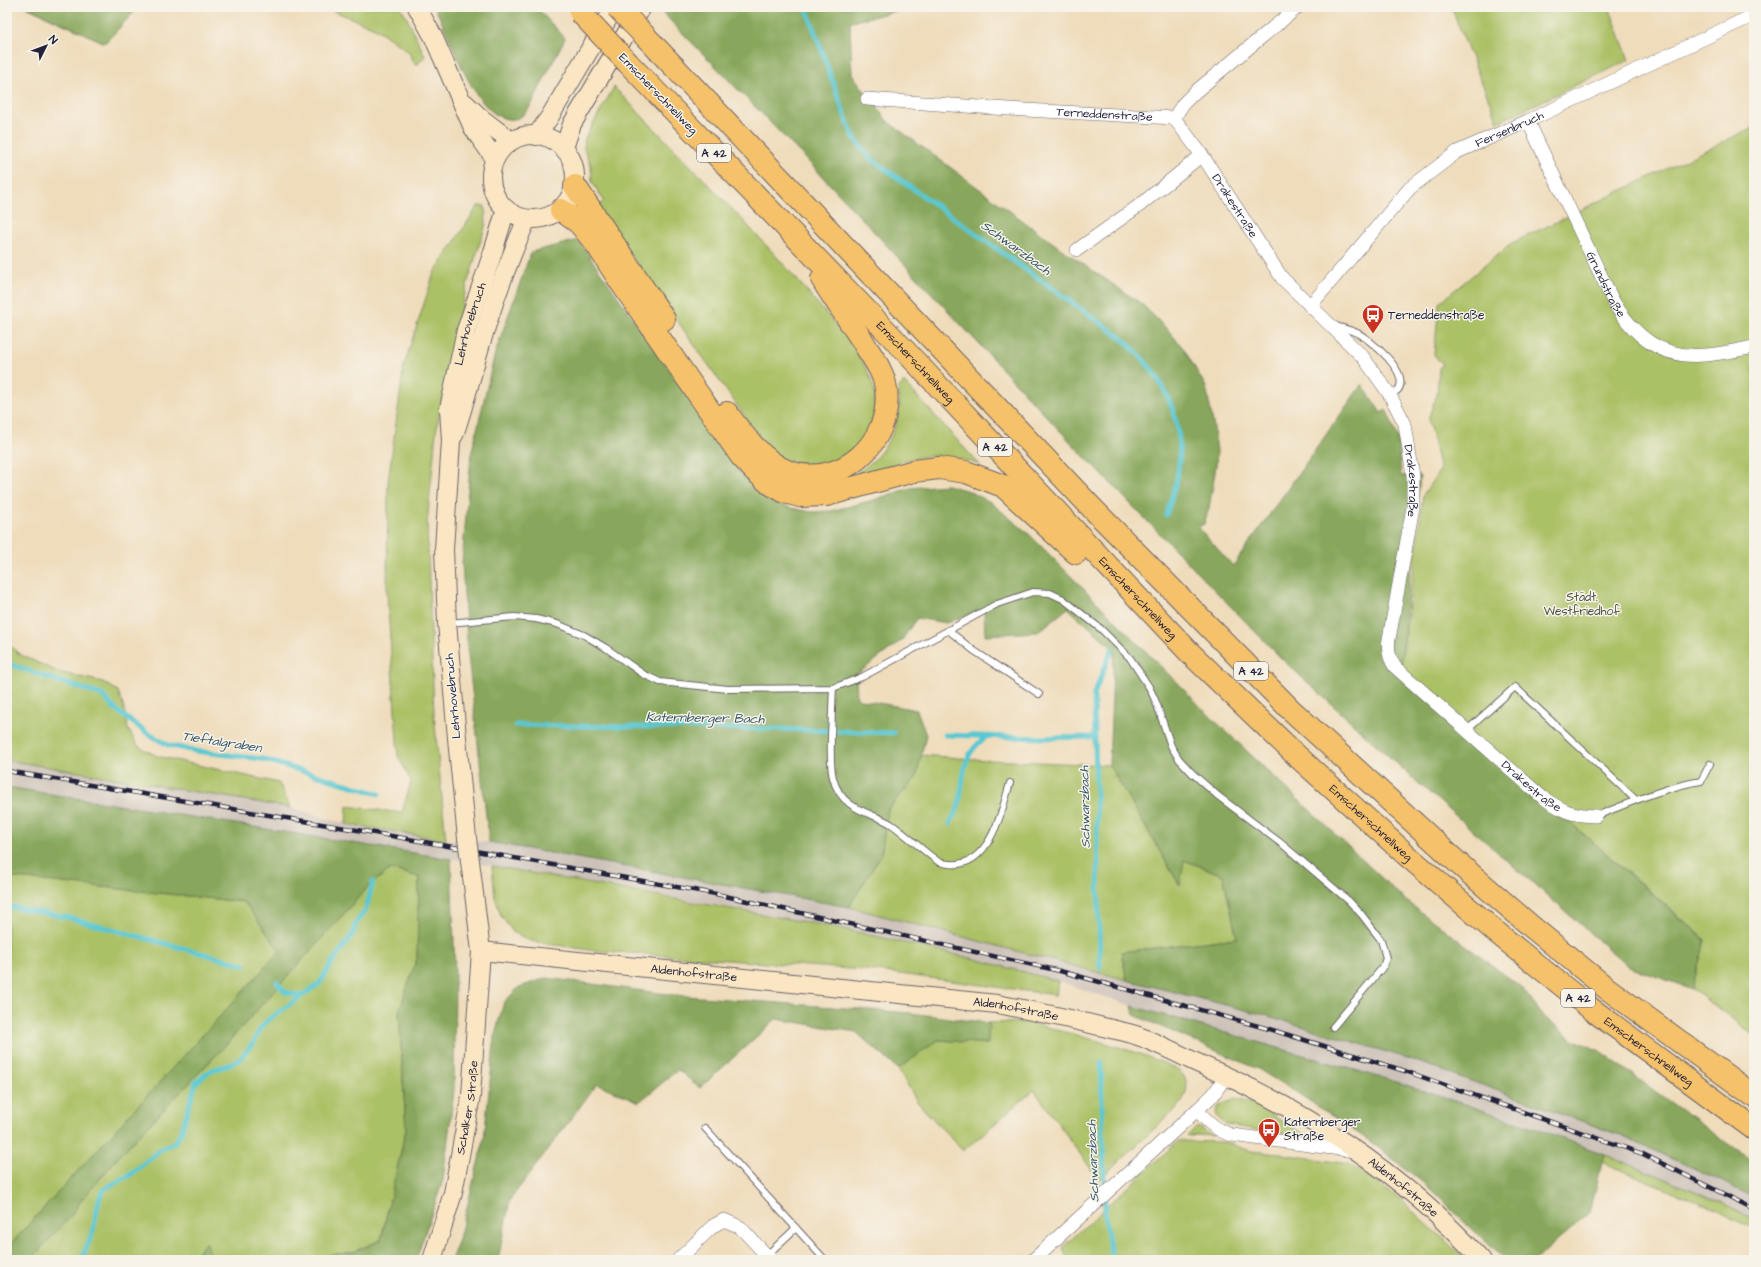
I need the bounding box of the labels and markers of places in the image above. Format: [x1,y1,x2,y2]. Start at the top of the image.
bus stop icon: Terneddenstraße [1360,302,1386,335]
place label: Terneddenstraße [1388,307,1485,324]
place label: Katernberger Straße [1284,1114,1361,1145]
bus stop icon: Katernberger Straße [1256,1116,1282,1149]

